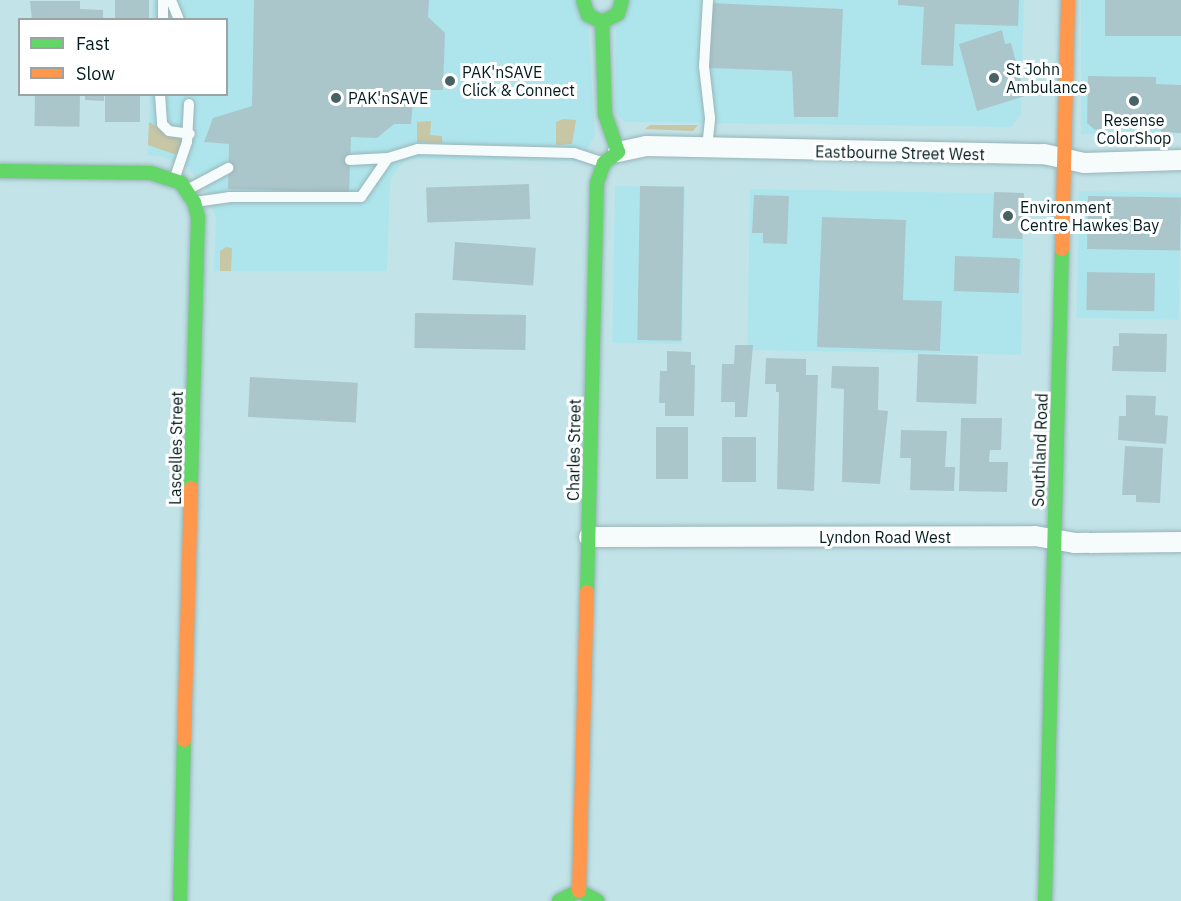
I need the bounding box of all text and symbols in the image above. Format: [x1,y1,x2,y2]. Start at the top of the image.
legend [18,18,228,96]
text: Fast [76,32,110,55]
place label: St John Ambulance [1006,59,1087,97]
text: Slow [76,62,115,85]
place label: PAK'nSAVE Click & Connect [462,62,575,100]
marker: St John Ambulance [987,71,1001,85]
marker: PAK'nSAVE Click & Connect [443,74,457,88]
place label: PAK'nSAVE [348,88,428,108]
marker: PAK'nSAVE [329,91,343,105]
marker: Resense ColorShop [1127,94,1141,108]
place label: Resense ColorShop [1097,110,1171,148]
street label: Eastbourne Street West [815,142,985,164]
place label: Environment Centre Hawkes Bay [1020,197,1159,235]
marker: Environment Centre Hawkes Bay [1001,209,1015,223]
street label: Lascelles Street [165,391,187,505]
street label: Southland Road [1028,393,1052,507]
street label: Charles Street [564,399,584,501]
street label: Lyndon Road West [819,527,951,547]

